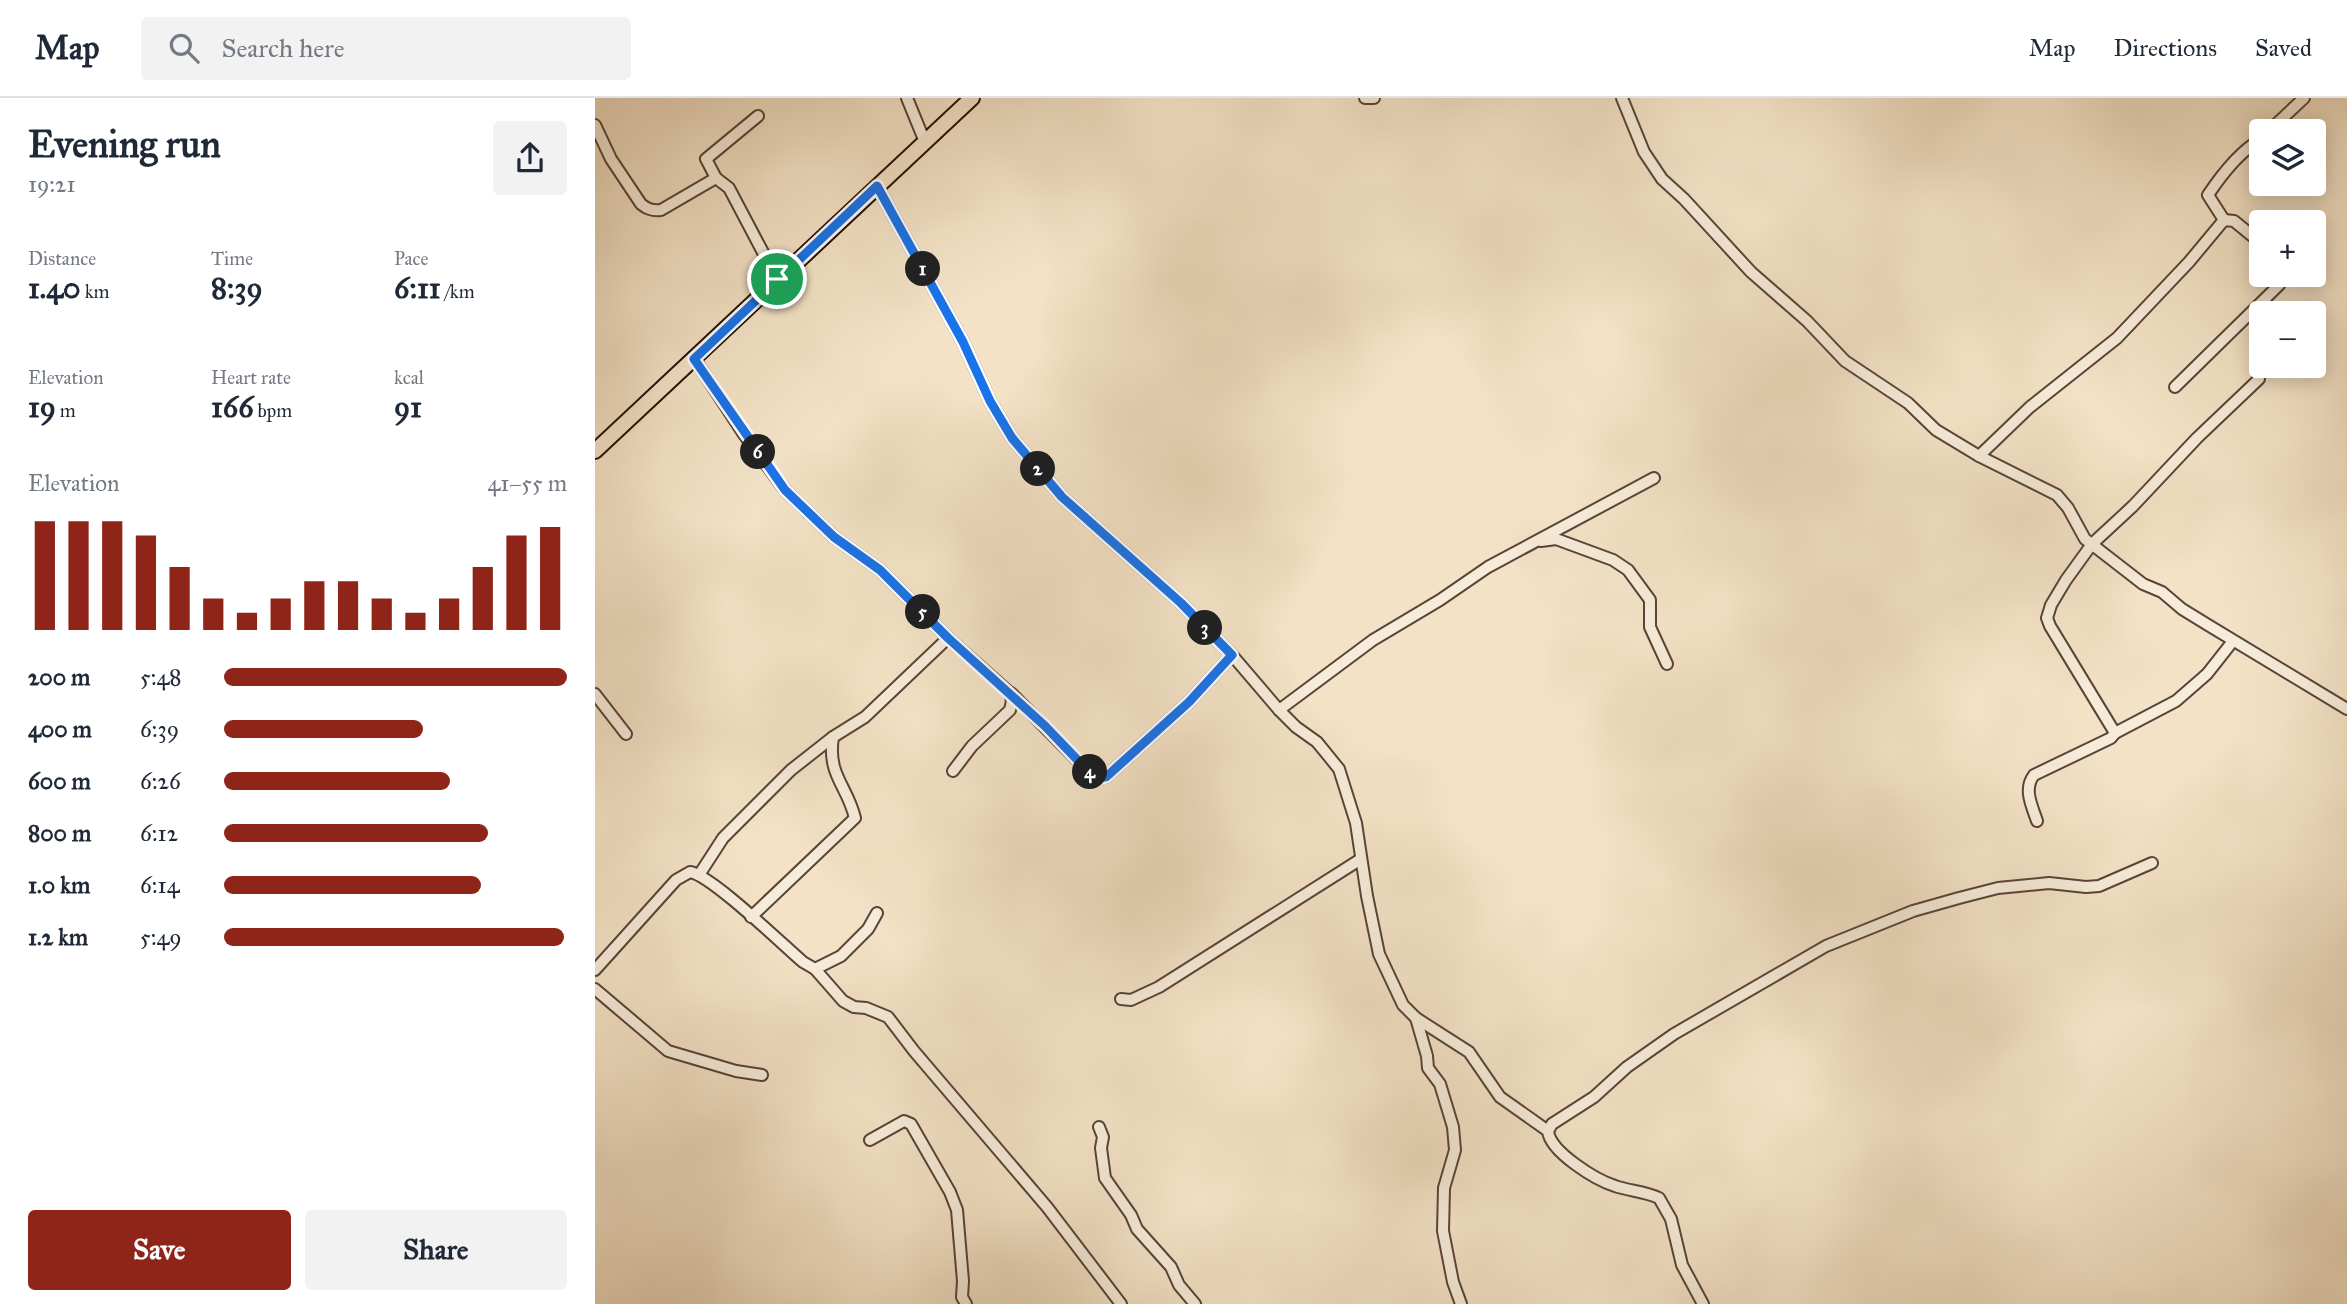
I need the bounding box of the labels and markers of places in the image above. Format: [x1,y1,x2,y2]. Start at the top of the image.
pin [747,249,807,309]
pin: 1 [905,252,941,286]
pin: 6 [741,434,775,470]
pin: 2 [1021,452,1055,486]
pin: 5 [905,594,941,630]
pin: 3 [1187,610,1223,646]
pin: 4 [1072,754,1107,790]

